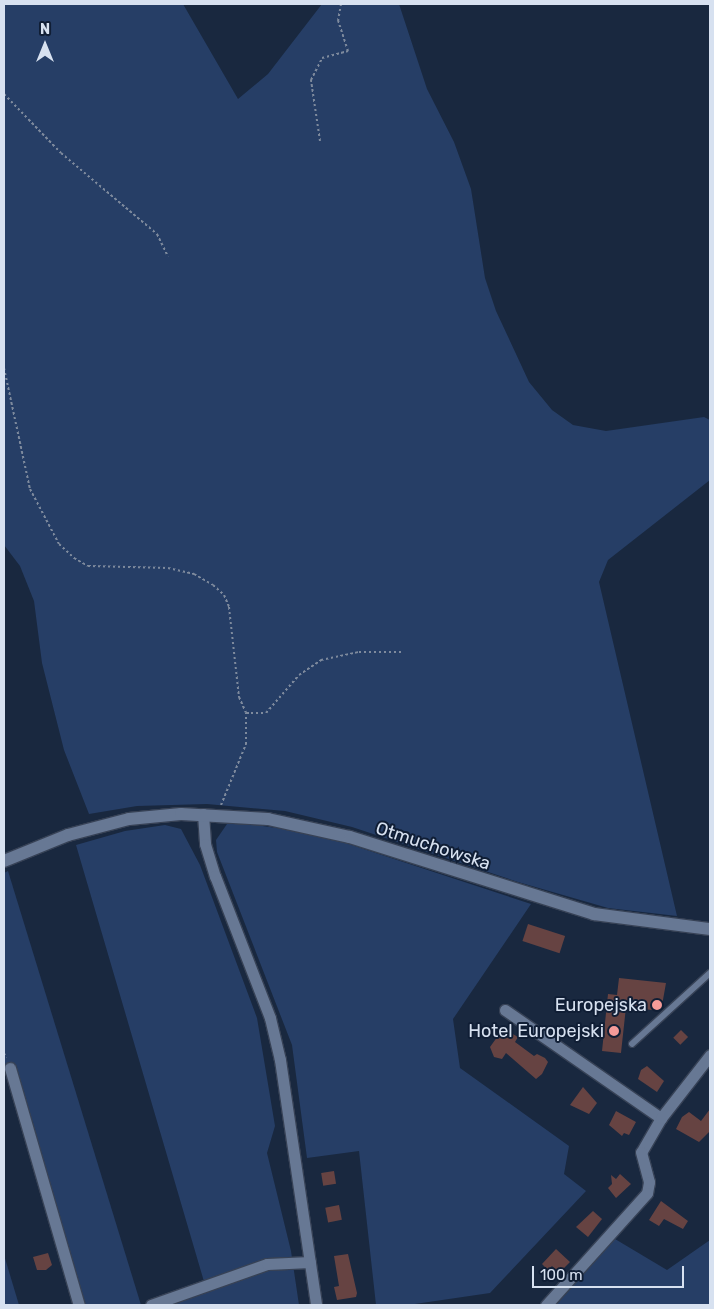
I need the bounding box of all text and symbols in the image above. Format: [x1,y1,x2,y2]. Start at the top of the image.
north arrow [20,20,70,70]
text: N [40,21,50,38]
street label: Otmuchowska [373,817,493,875]
place label: Europejska [555,994,647,1016]
marker: Europejska [651,999,663,1011]
place label: Hotel Europejski [468,1020,604,1042]
marker: Hotel Europejski [608,1025,620,1037]
scale bar [534,1256,686,1288]
text: 100 m [540,1266,582,1284]

